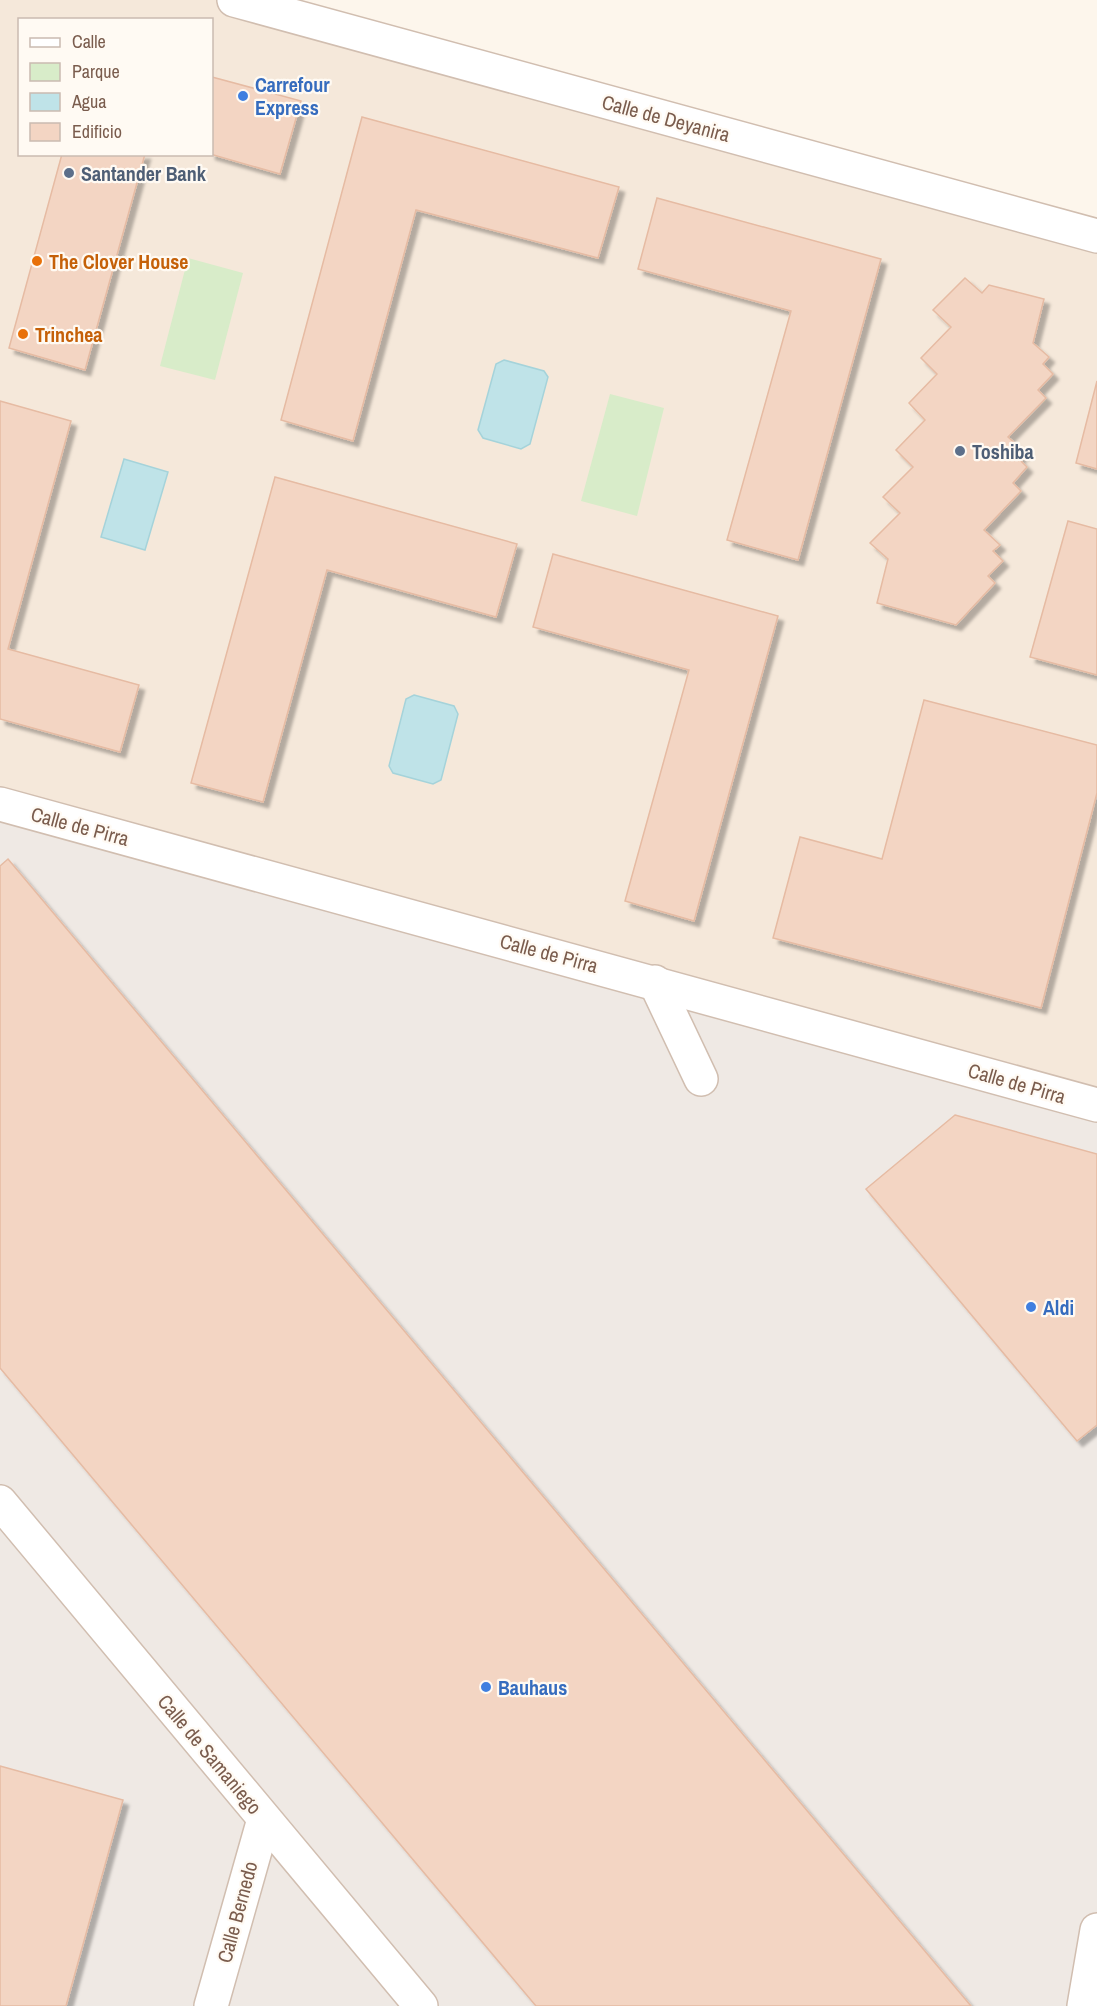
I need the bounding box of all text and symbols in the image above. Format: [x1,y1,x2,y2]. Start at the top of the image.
legend [18,18,213,156]
text: Calle [72,29,106,54]
text: Parque [72,59,120,84]
place label: Carrefour Express [255,71,330,121]
street label: Calle de Deyanira [599,88,733,148]
text: Agua [71,89,106,114]
marker: Carrefour Express [236,89,250,103]
text: Edificio [72,119,122,144]
place label: Santander Bank [81,160,207,187]
marker: Santander Bank [62,166,76,180]
place label: The Clover House [49,248,188,275]
marker: The Clover House [30,254,44,268]
place label: Trinchea [35,321,102,348]
marker: Trinchea [16,327,30,341]
place label: Toshiba [972,438,1034,465]
marker: Toshiba [953,444,967,458]
street label: Calle de Pirra [28,800,132,852]
street label: Calle de Pirra [497,927,601,979]
street label: Calle de Pirra [965,1056,1069,1110]
place label: Aldi [1043,1294,1074,1321]
marker: Aldi [1024,1300,1038,1314]
place label: Bauhaus [498,1674,567,1701]
marker: Bauhaus [479,1680,493,1694]
street label: Calle de Samaniego [152,1688,268,1820]
street label: Calle Bernedo [211,1858,263,1966]

